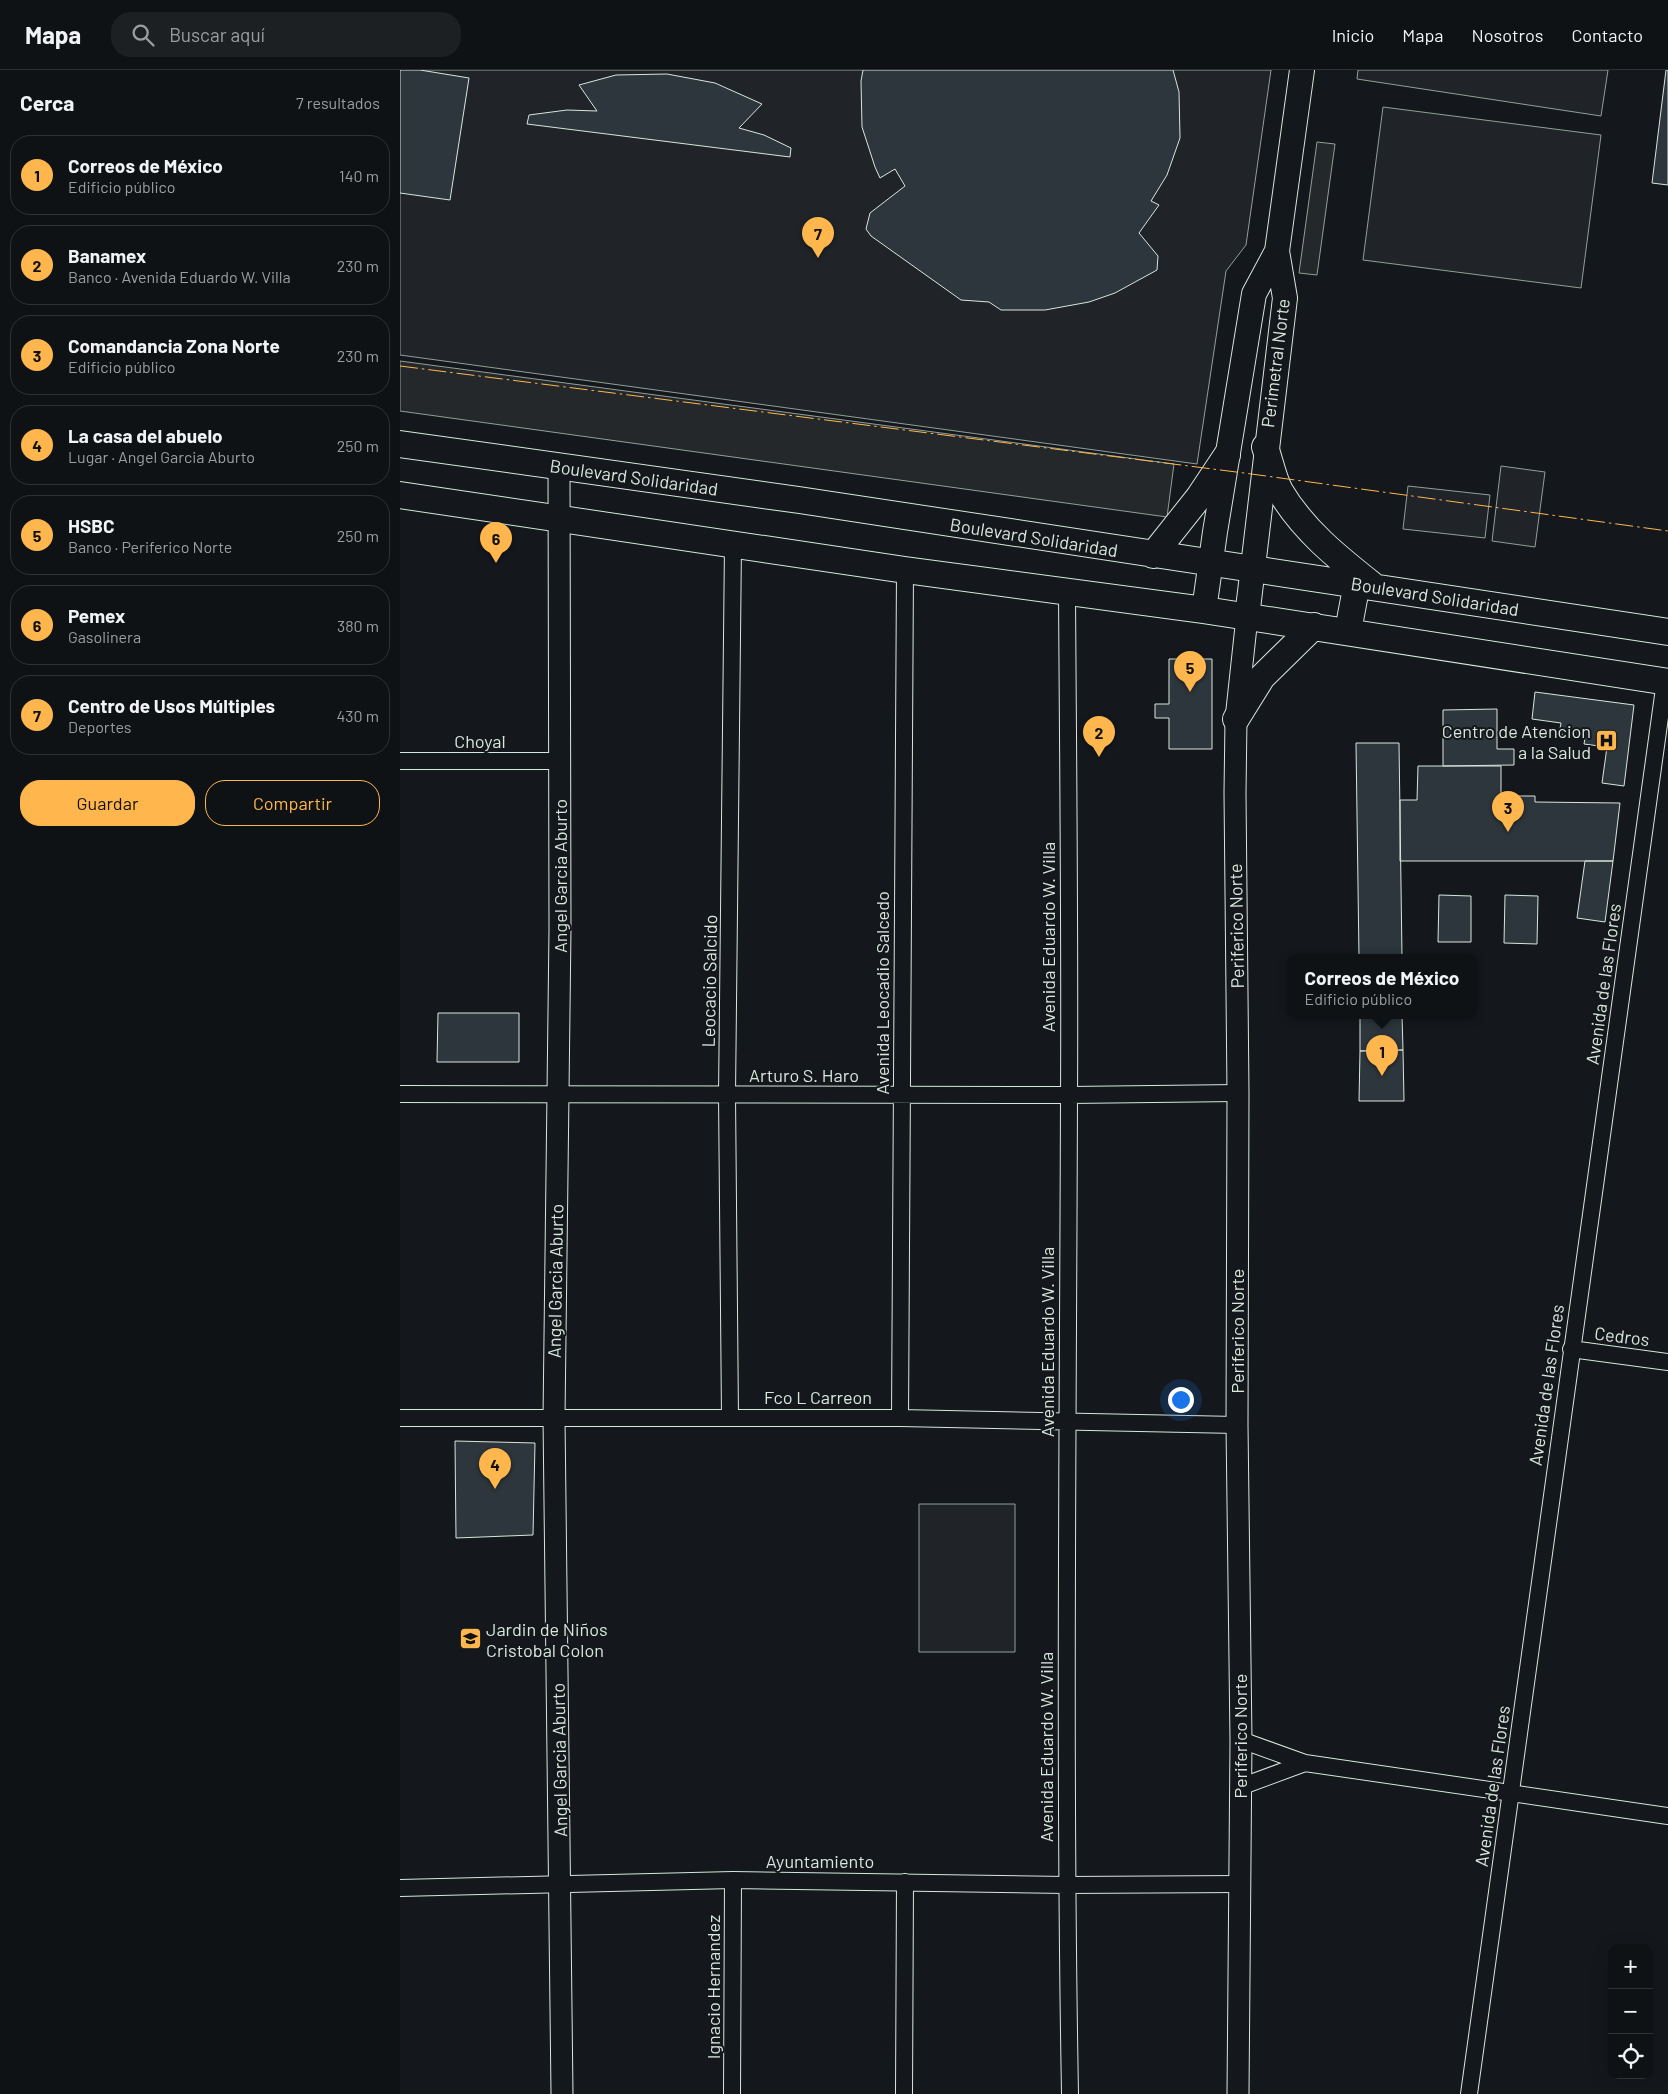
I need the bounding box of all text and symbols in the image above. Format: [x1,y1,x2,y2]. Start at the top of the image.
search box [111,12,461,57]
text: Mapa [25,20,81,49]
icon: search [129,21,157,49]
text: Buscar aquí [169,23,265,46]
text: Inicio [1332,24,1374,46]
text: Mapa [1402,24,1444,46]
text: Nosotros [1472,24,1543,46]
text: Contacto [1571,24,1643,46]
text: Cerca [20,90,74,115]
text: 7 resultados [296,93,380,112]
text: Correos de México [68,154,223,177]
text: 1 [34,166,40,185]
text: 140 m [339,166,379,185]
text: Edificio público [68,177,176,196]
pin: 7 [802,217,834,258]
text: Banamex [68,244,146,267]
text: 2 [33,256,41,275]
text: 230 m [337,256,379,275]
text: Banco · Avenida Eduardo W. Villa [68,267,291,286]
street label: Perimetral Norte [1256,297,1294,429]
text: Comandancia Zona Norte [68,334,280,357]
text: 3 [33,346,41,365]
text: 230 m [337,346,379,365]
text: Edificio público [68,357,176,376]
text: La casa del abuelo [68,424,223,447]
text: 4 [32,436,42,455]
text: 250 m [337,436,379,455]
text: Lugar · Angel Garcia Aburto [68,447,255,466]
street label: Boulevard Solidaridad [548,454,720,500]
street label: Boulevard Solidaridad [948,513,1120,561]
text: HSBC [68,514,115,537]
pin: 6 [480,522,512,563]
text: 5 [33,526,41,545]
text: 250 m [337,526,379,545]
text: Banco · Periferico Norte [68,537,232,556]
street label: Boulevard Solidaridad [1349,572,1521,620]
text: Pemex [68,604,125,627]
text: 6 [33,616,41,635]
text: 380 m [337,616,379,635]
text: Gasolinera [68,627,141,646]
pin: 5 [1174,651,1206,692]
text: Centro de Usos Múltiples [68,694,275,717]
text: 7 [33,706,41,725]
text: 430 m [336,706,379,725]
pin: 2 [1083,716,1115,757]
text: Deportes [68,717,132,736]
place label: Centro de Atencion a la Salud [1442,720,1591,763]
hospital icon: Centro de Atencion a la Salud [1595,729,1619,753]
street label: Choyal [454,730,506,752]
button: Guardar [20,780,195,826]
button: Compartir [205,780,380,826]
pin: 3 [1492,791,1524,832]
street label: Angel Garcia Aburto [549,799,571,953]
street label: Avenida Eduardo W. Villa [1037,842,1059,1032]
street label: Periferico Norte [1224,863,1248,989]
street label: Avenida Leocadio Salcedo [871,891,893,1095]
street label: Avenida de las Flores [1581,902,1625,1066]
street label: Leocacio Salcido [697,914,721,1048]
popup [1287,954,1477,1019]
text: Correos de México [1305,966,1459,989]
text: Edificio público [1305,989,1412,1008]
pin: 1 [1366,1035,1398,1076]
street label: Arturo S. Haro [749,1064,859,1086]
street label: Angel Garcia Aburto [543,1204,567,1358]
street label: Avenida Eduardo W. Villa [1036,1247,1058,1437]
street label: Periferico Norte [1226,1269,1248,1393]
street label: Avenida de las Flores [1524,1303,1568,1467]
street label: Cedros [1593,1322,1651,1350]
street label: Fco L Carreon [764,1386,872,1408]
your location [1168,1387,1194,1413]
pin: 4 [479,1448,511,1489]
place label: Jardin de Niños Cristobal Colon [486,1618,608,1661]
school or university icon: Jardin de Niños Cristobal Colon [458,1627,482,1651]
street label: Avenida Eduardo W. Villa [1035,1652,1057,1842]
street label: Periferico Norte [1229,1674,1251,1798]
street label: Angel Garcia Aburto [547,1683,571,1837]
street label: Avenida de las Flores [1470,1704,1514,1868]
street label: Ayuntamiento [766,1850,874,1872]
street label: Ignacio Hernandez [702,1915,724,2059]
map controls [1608,1944,1653,2079]
button: + [1608,1944,1653,1989]
button: − [1608,1989,1653,2034]
button: locate [1608,2034,1653,2079]

